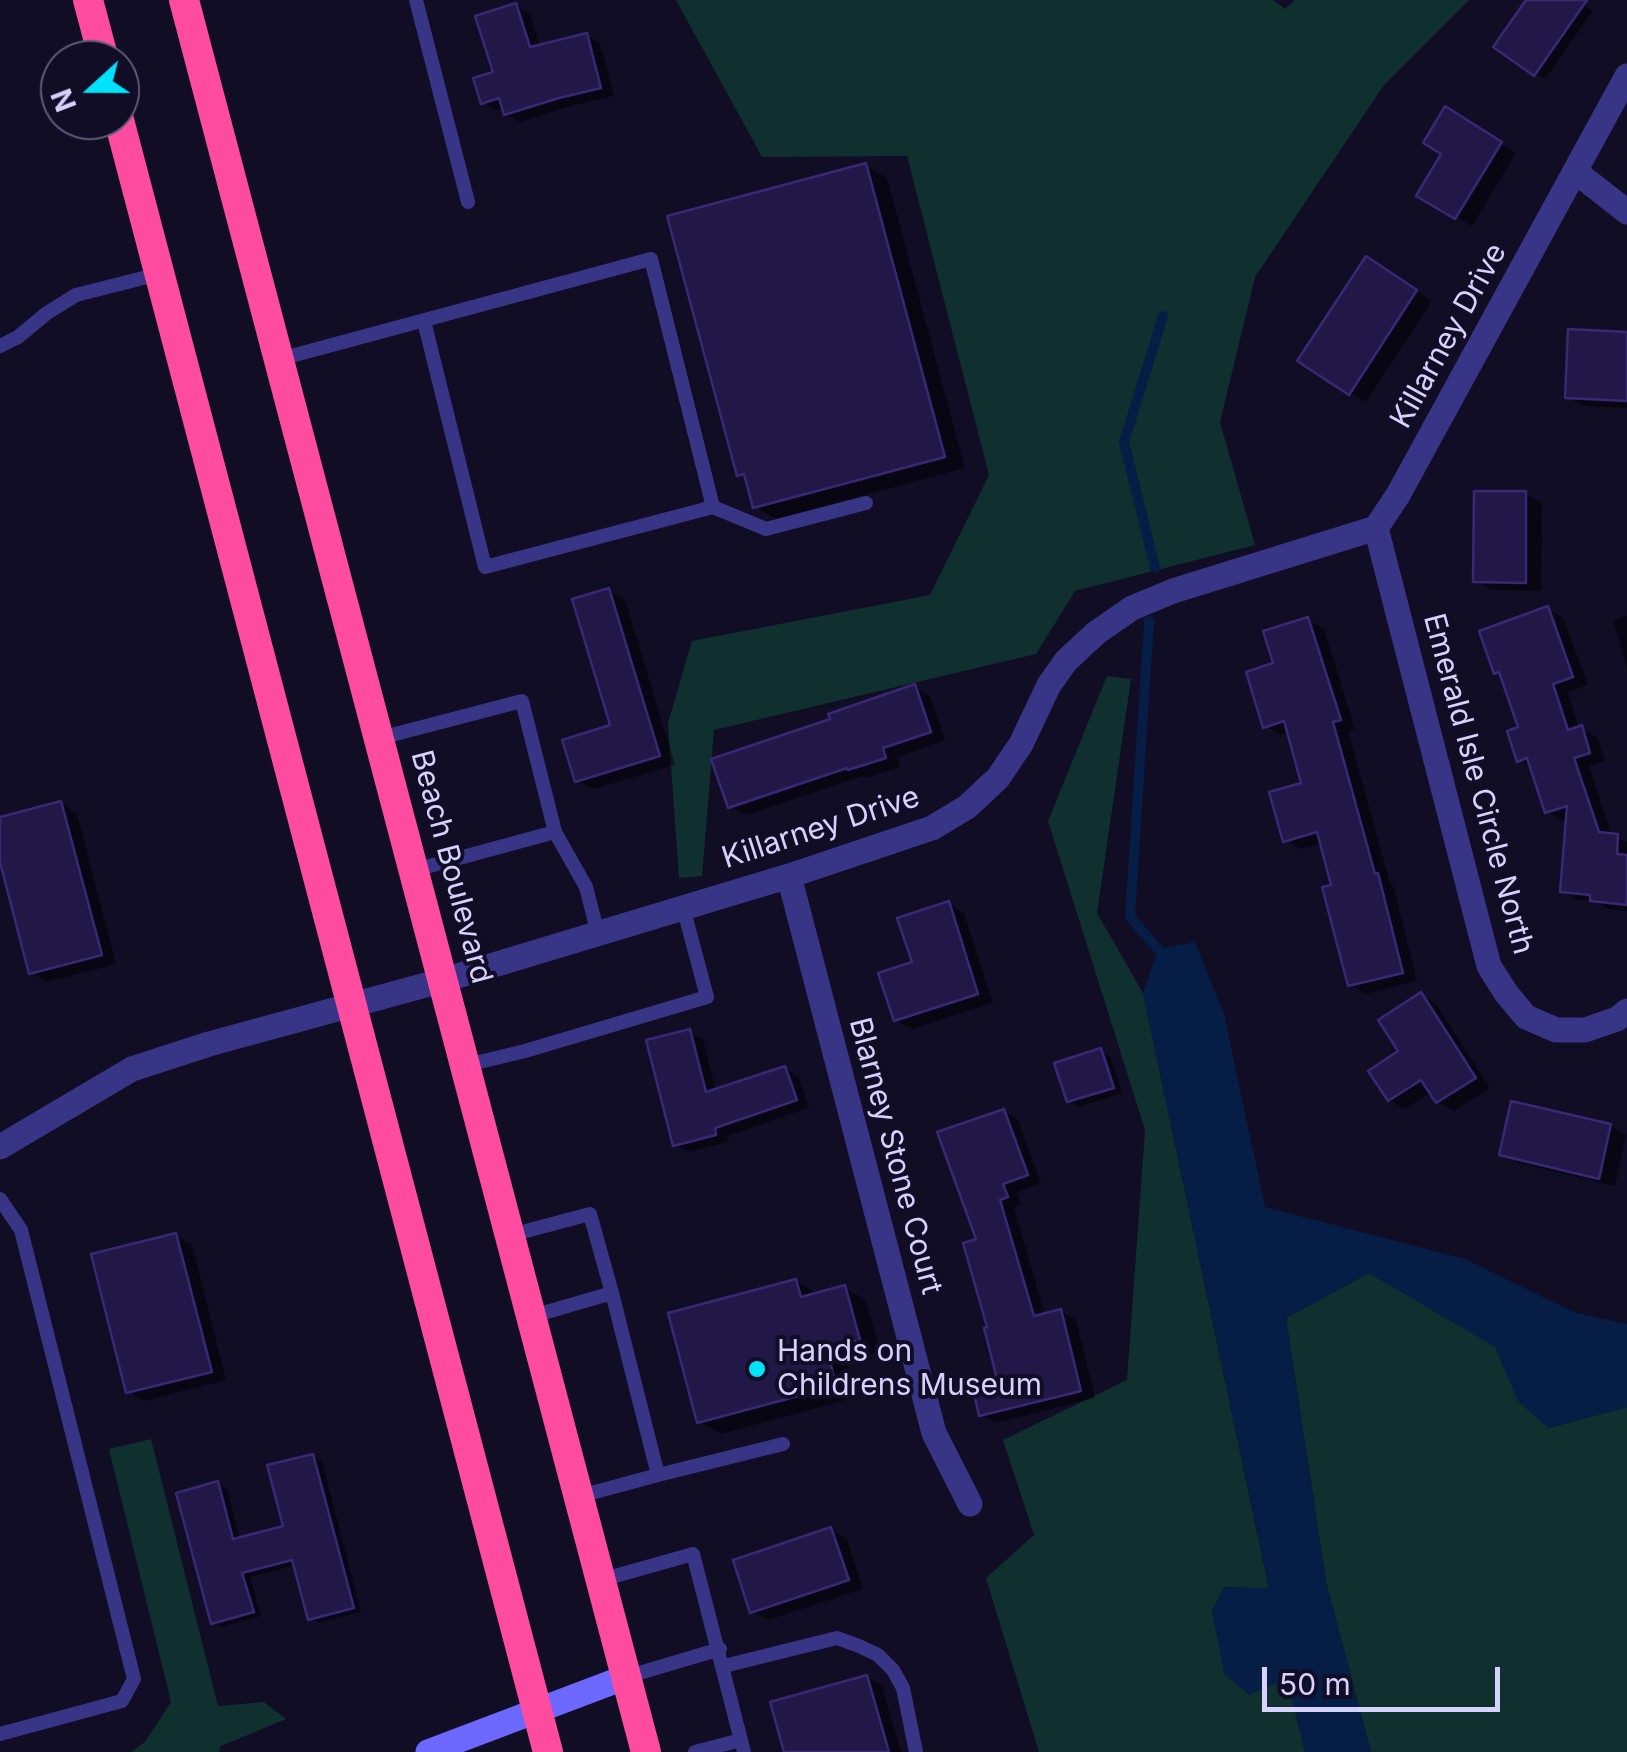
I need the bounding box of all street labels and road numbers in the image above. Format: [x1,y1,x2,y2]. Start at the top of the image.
street label: Killarney Drive [1383,237,1515,435]
street label: Emerald Isle Circle North [1415,610,1541,958]
street label: Beach Boulevard [403,747,499,987]
street label: Killarney Drive [718,779,924,877]
street label: Blarney Stone Court [841,1014,949,1298]

